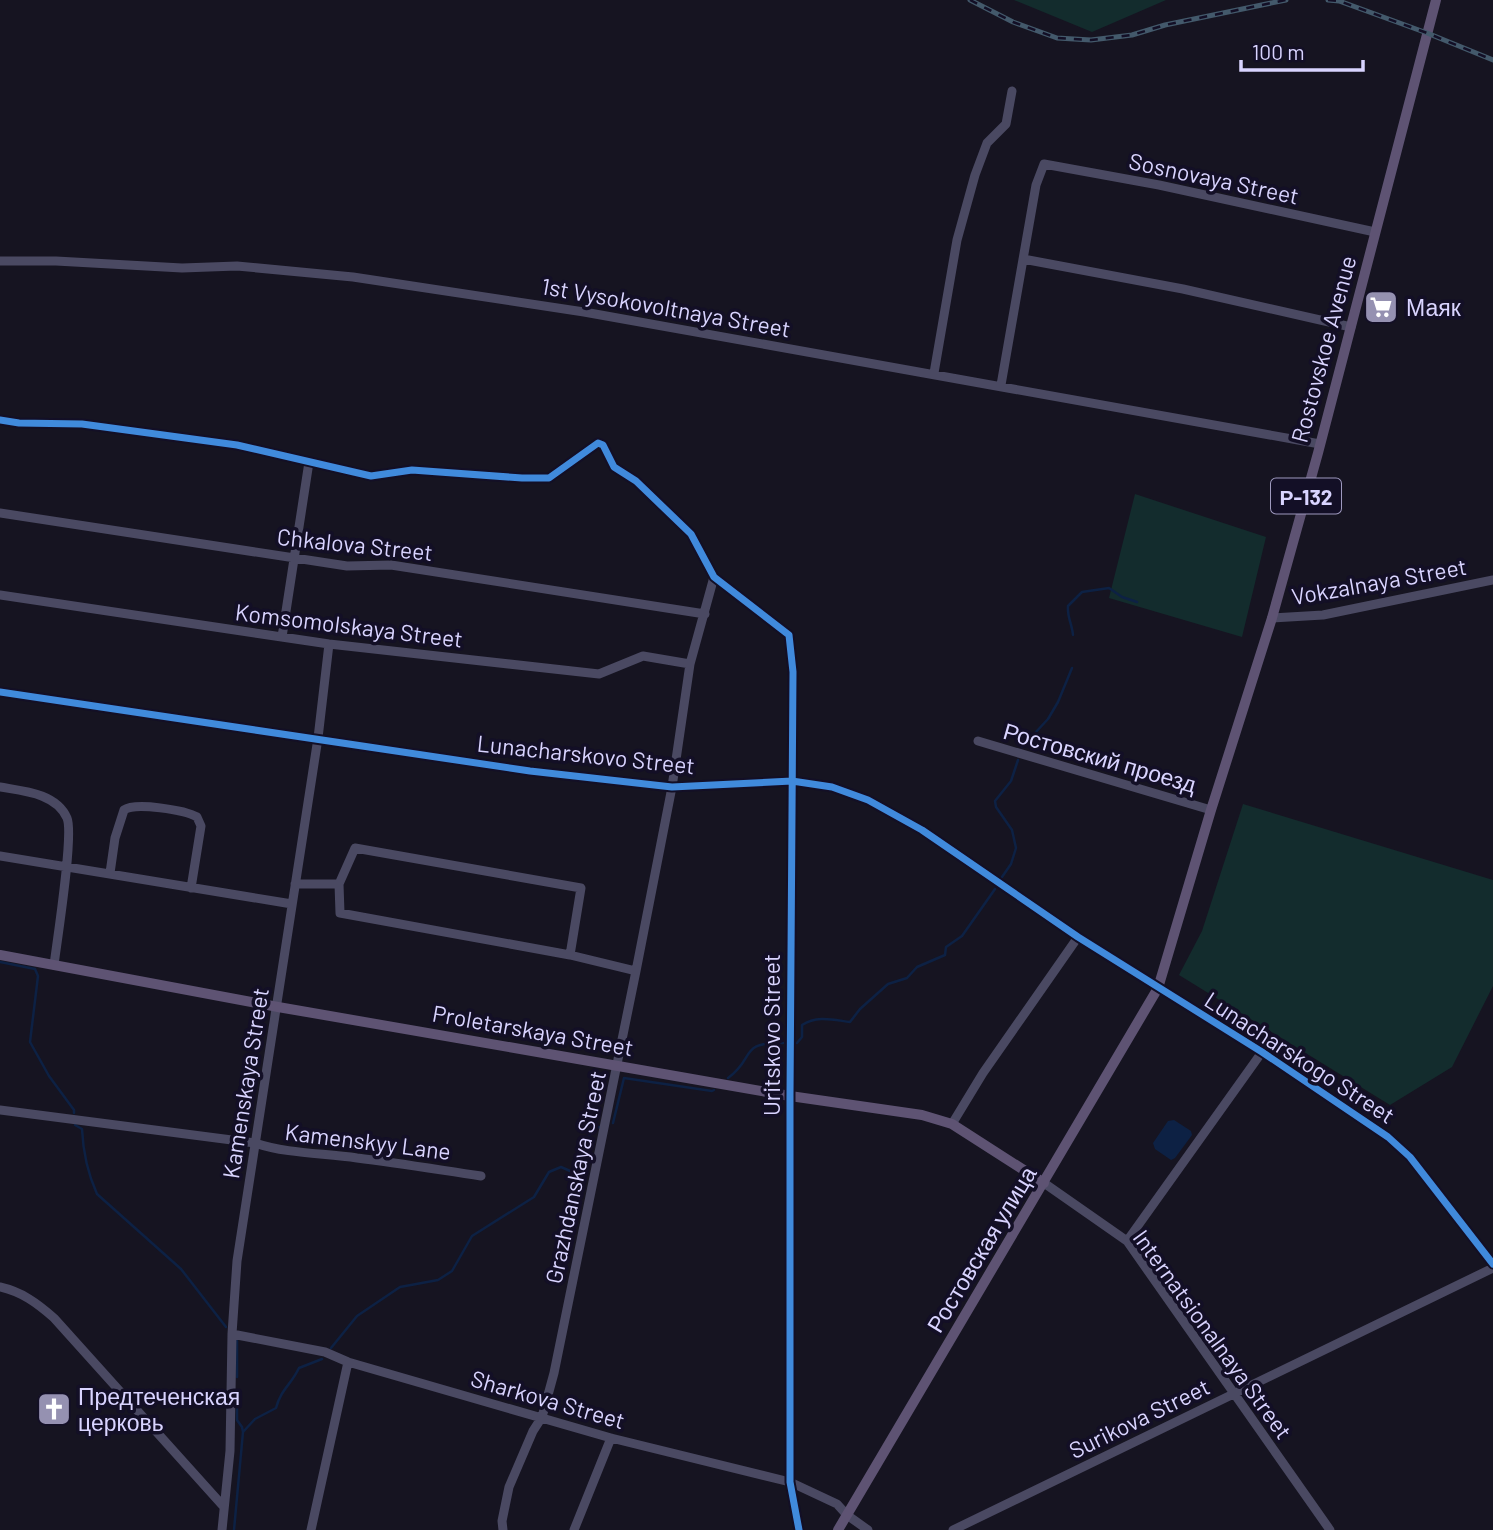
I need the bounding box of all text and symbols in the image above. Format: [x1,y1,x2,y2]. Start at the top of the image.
scale bar [1241,28,1364,72]
text: 100 m [1252,39,1305,64]
street label: Sosnovaya Street [1126,146,1302,210]
street label: Rostovskoe Avenue [1285,252,1361,446]
street label: 1st Vysokovoltnaya Street [539,271,793,343]
supermarket icon: Маяк [1362,288,1400,326]
place label: Маяк [1406,293,1462,321]
road number: Р-132 [1271,478,1341,514]
street label: Chkalova Street [276,522,434,566]
street label: Vokzalnaya Street [1289,552,1469,610]
street label: Komsomolskaya Street [234,597,464,653]
street label: Ростовский проезд [1000,716,1200,798]
street label: Lunacharskovo Street [476,729,696,779]
street label: Uritskovo Street [757,954,785,1116]
street label: Lunacharskogo Street [1200,985,1400,1129]
street label: Kamenskaya Street [216,986,274,1180]
street label: Proletarskaya Street [430,999,636,1061]
street label: Grazhdanskaya Street [539,1068,611,1286]
street label: Kamenskyy Lane [283,1117,453,1165]
street label: Ростовская улица [920,1161,1042,1337]
street label: Internatsionalnaya Street [1128,1224,1298,1444]
street label: Sharkova Street [468,1364,628,1434]
street label: Surikova Street [1064,1372,1214,1464]
place label: Предтеченская церковь [78,1382,240,1436]
church icon: Предтеченская церковь [35,1390,73,1428]

